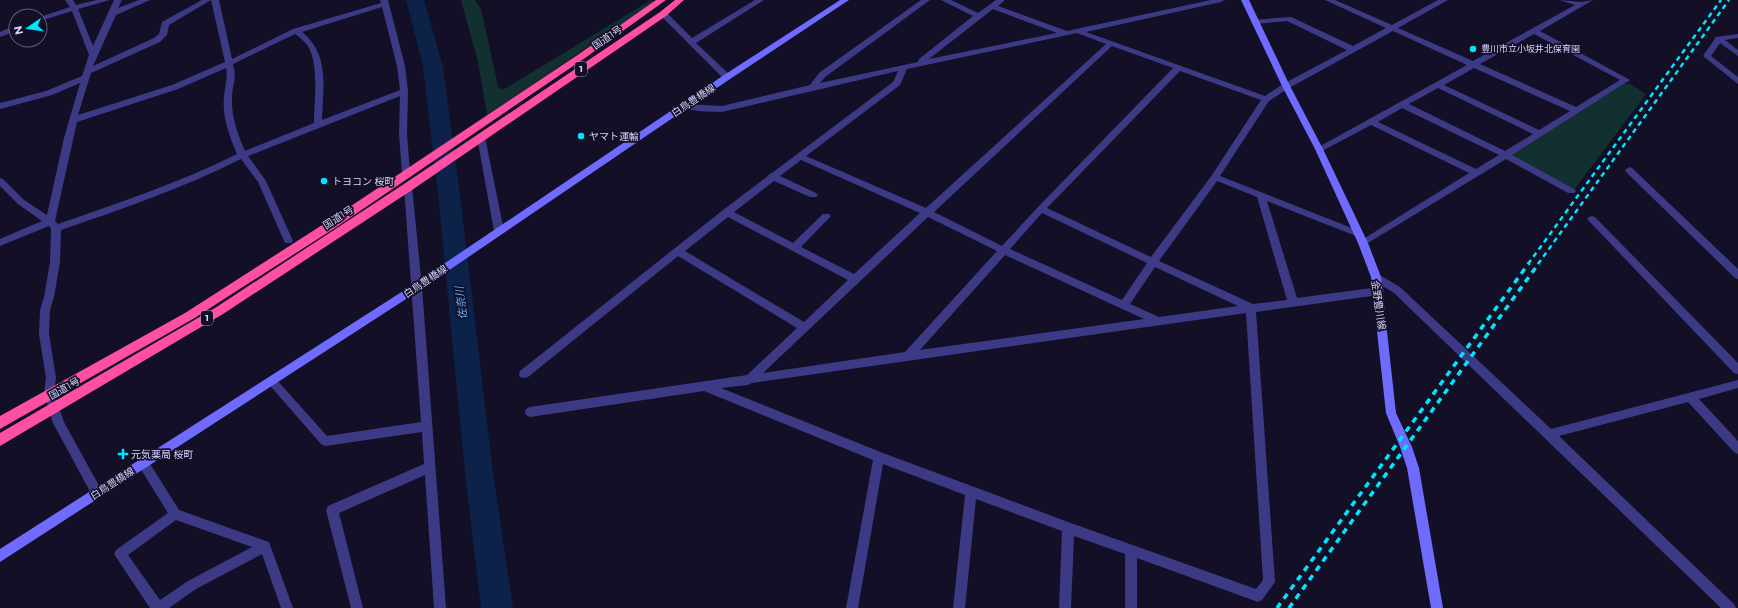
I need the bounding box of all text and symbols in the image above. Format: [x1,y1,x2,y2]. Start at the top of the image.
north arrow [8,8,48,48]
street label: 国道1号 [590,23,625,52]
text: N [10,24,26,36]
place label: 豊川市立小坂井北保育園 [1481,43,1580,54]
marker: 豊川市立小坂井北保育園 [1468,44,1478,54]
road number: 1 [575,62,587,76]
street label: 白鳥豊橋線 [669,81,718,120]
place label: ヤマト運輸 [589,130,639,143]
marker: ヤマト運輸 [576,131,586,141]
place label: トヨコン 桜町 [332,175,395,188]
marker: トヨコン 桜町 [319,176,329,186]
street label: 国道1号 [321,203,356,232]
street label: 白鳥豊橋線 [401,262,450,301]
street label: 金野豊川線 [1369,279,1388,331]
water label: 佐奈川 [452,285,470,320]
road number: 1 [201,311,213,325]
street label: 国道1号 [46,374,82,402]
place label: 元気薬局 桜町 [131,448,194,461]
marker: 元気薬局 桜町 [118,449,128,459]
street label: 白鳥豊橋線 [88,464,137,502]

